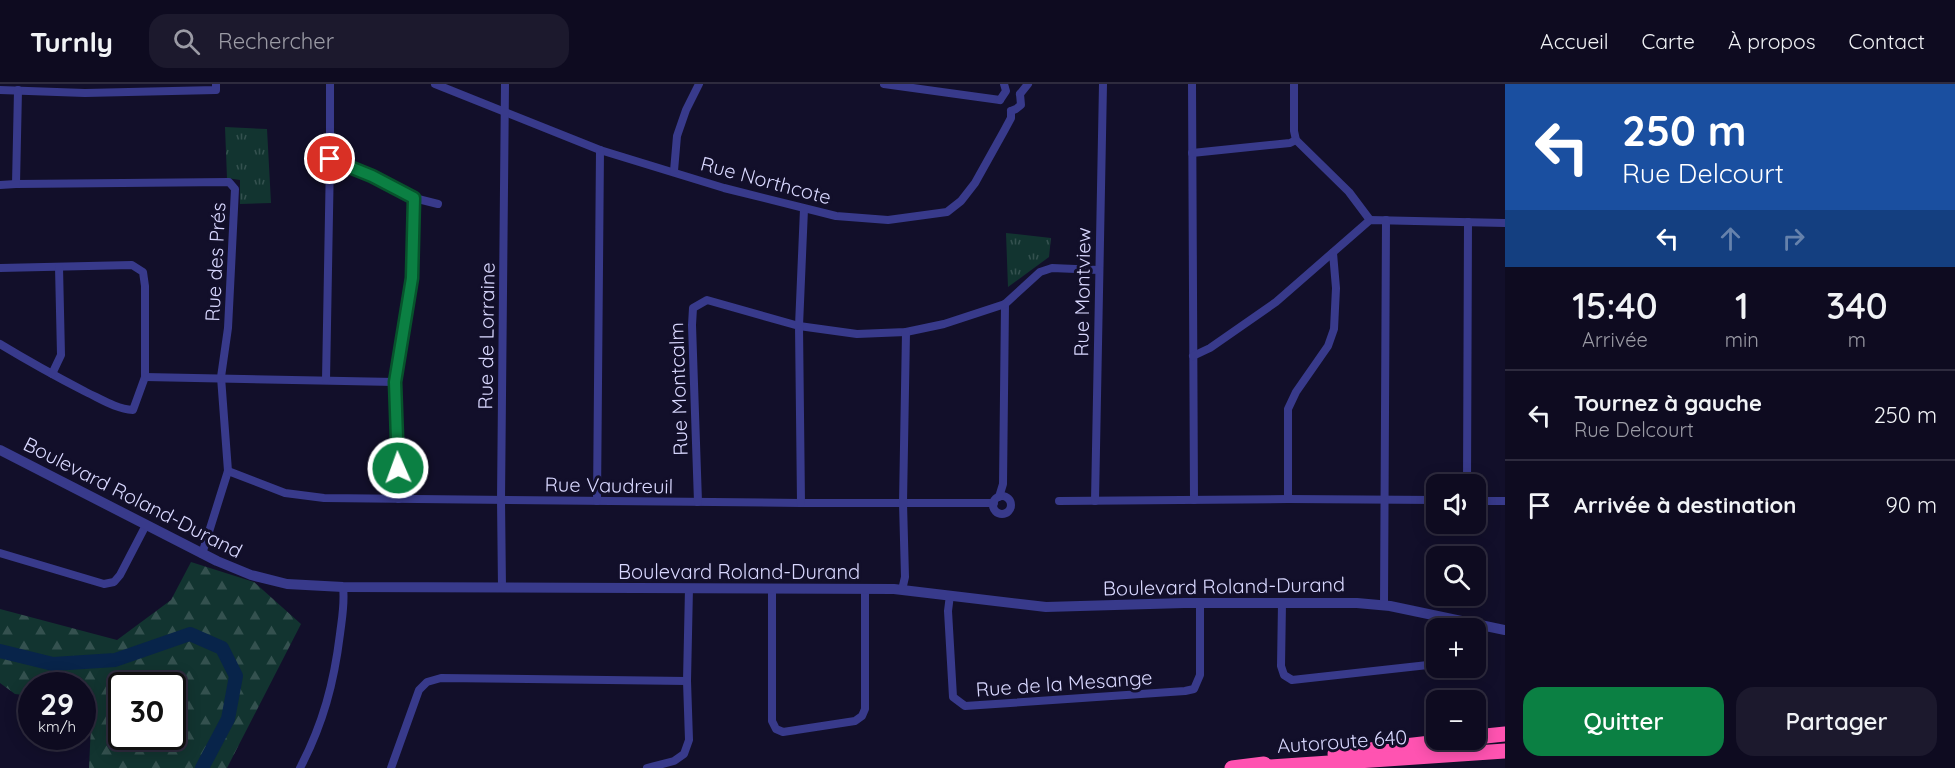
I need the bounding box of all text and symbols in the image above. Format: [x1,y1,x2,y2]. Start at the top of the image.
search box [149,14,569,68]
text: Turnly [30,24,113,59]
icon: search [170,25,203,58]
text: Rechercher [218,27,334,55]
text: Accueil [1540,28,1609,54]
text: Carte [1642,28,1695,54]
text: À propos [1728,28,1816,54]
text: Contact [1849,28,1925,54]
text: 250 m [1622,104,1746,157]
icon: left [1523,108,1601,186]
pin [304,133,355,184]
icon: arrive [313,142,346,175]
street label: Rue Northcote [698,151,834,209]
text: Rue Delcourt [1622,156,1784,190]
street label: Rue des Prés [199,202,231,322]
icon: left [1651,222,1684,255]
icon: ahead [1714,222,1747,255]
icon: right [1777,222,1810,255]
street label: Rue Montview [1068,227,1096,357]
street label: Rue de Lorraine [472,262,500,410]
text: 15:40 [1572,283,1658,328]
text: 1 [1735,283,1749,328]
text: 340 [1826,283,1888,328]
street label: Rue Montcalm [663,322,693,456]
text: Arrivée [1582,327,1648,352]
text: min [1725,327,1759,352]
text: m [1848,327,1866,352]
text: Tournez à gauche [1574,389,1762,417]
icon: left [1523,399,1556,432]
text: 250 m [1874,401,1937,429]
text: Rue Delcourt [1574,417,1694,442]
street label: Boulevard Roland-Durand [19,431,247,563]
position arrow [366,436,430,500]
street label: Rue Vaudreuil [544,471,674,499]
map controls [1426,474,1486,750]
button: sound [1426,474,1486,534]
icon: arrive [1523,489,1556,522]
text: Arrivée à destination [1574,491,1796,519]
text: 90 m [1886,491,1937,519]
button: search [1426,546,1486,606]
street label: Boulevard Roland-Durand [618,559,860,584]
street label: Boulevard Roland-Durand [1103,571,1345,601]
button: + [1426,618,1486,678]
street label: Rue de la Mesange [975,664,1153,702]
speed limit sign: 30 [108,672,186,750]
text: 29 [40,685,74,723]
button: Quitter [1523,687,1724,756]
button: Partager [1736,687,1937,756]
button: − [1426,690,1486,750]
text: km/h [38,717,76,736]
street label: Autoroute 640 [1276,724,1408,758]

